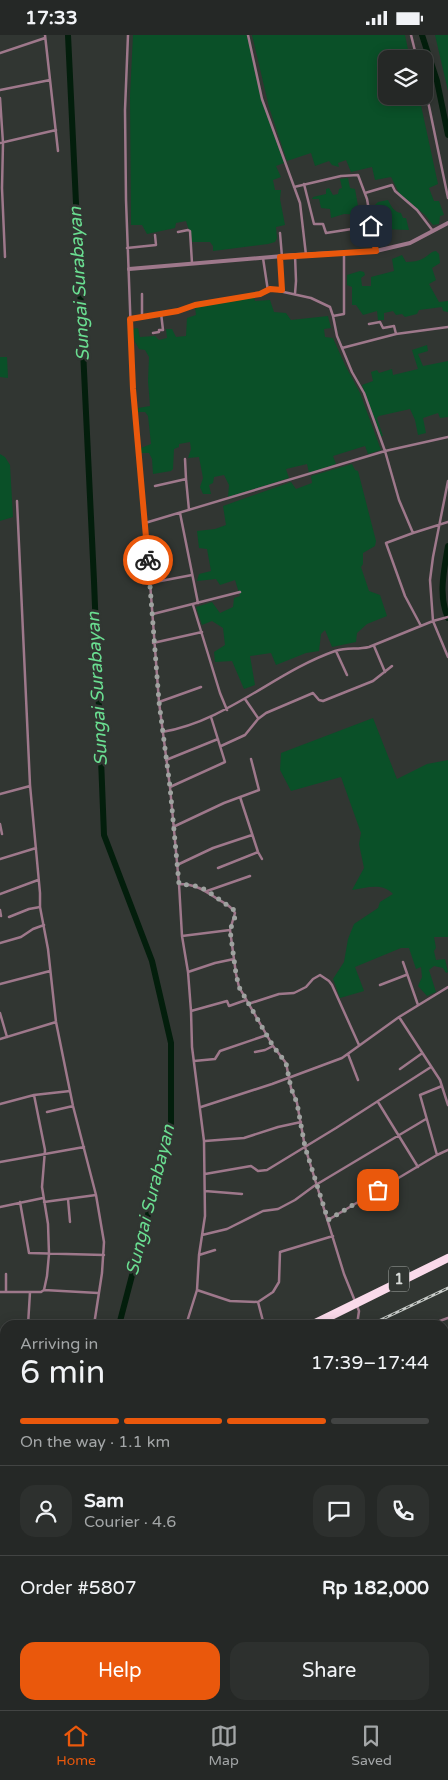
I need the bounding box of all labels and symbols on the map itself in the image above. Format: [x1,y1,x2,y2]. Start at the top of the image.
water label: Sungai Surabayan [64,205,94,362]
pin [350,205,392,247]
courier [123,535,173,585]
water label: Sungai Surabayan [82,610,112,767]
water label: Sungai Surabayan [121,1121,180,1278]
pin [357,1169,399,1211]
road number: 1 [389,1267,409,1291]

